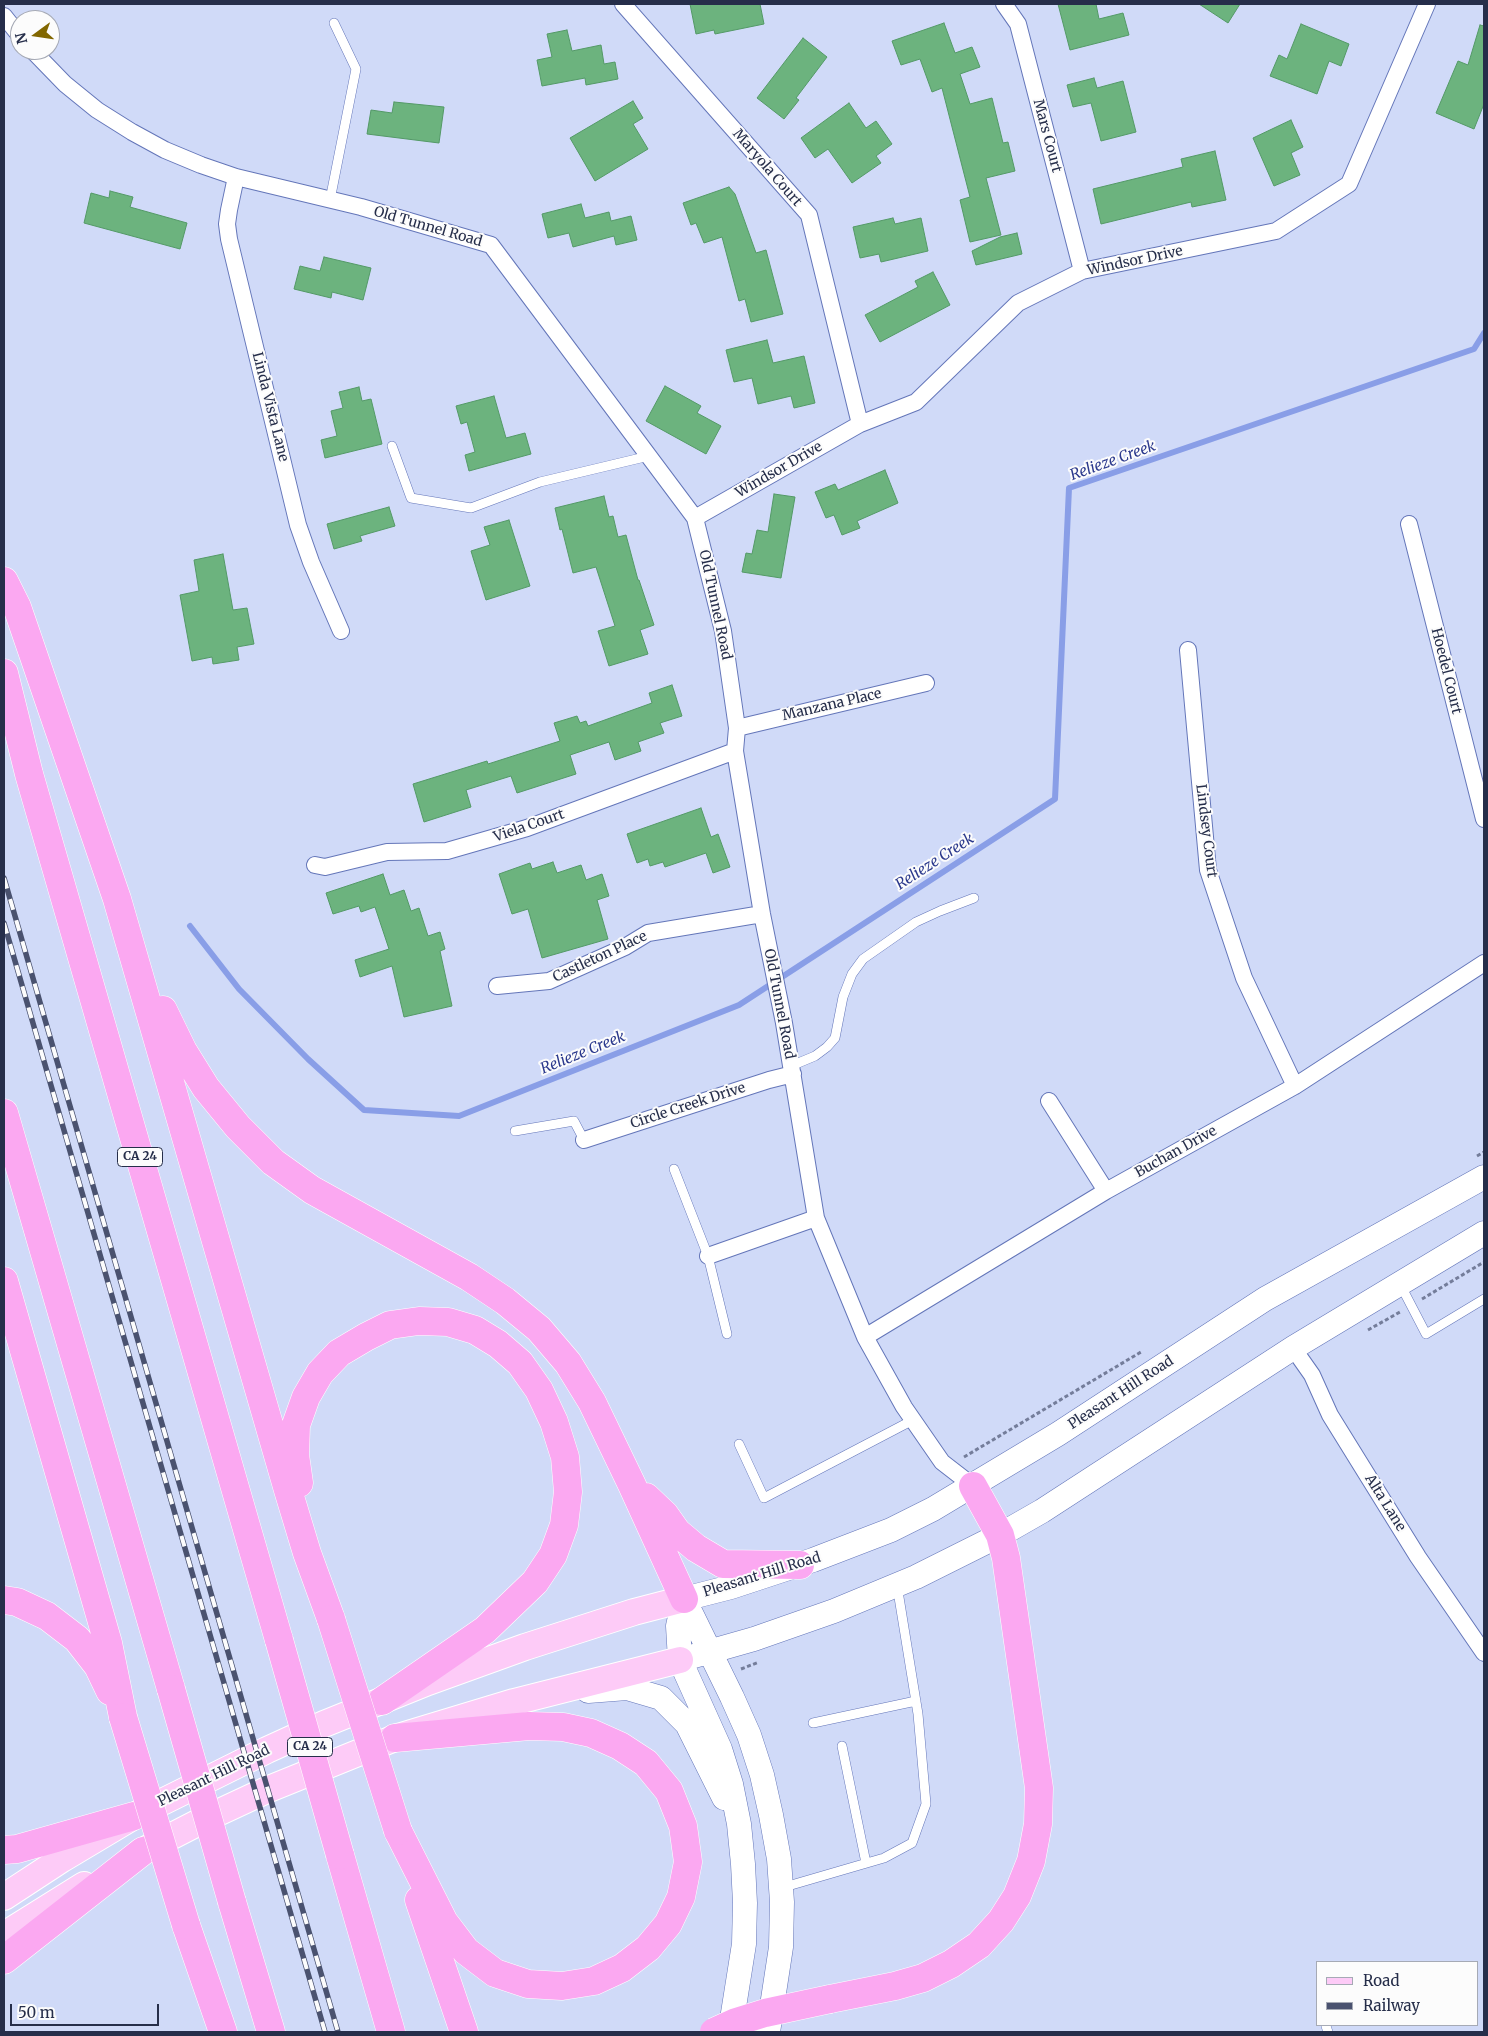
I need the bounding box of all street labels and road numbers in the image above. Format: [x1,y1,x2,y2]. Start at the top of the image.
street label: Mars Court [1029,97,1065,175]
street label: Maryola Court [729,126,805,210]
street label: Old Tunnel Road [372,203,484,251]
street label: Windsor Drive [1086,243,1184,279]
street label: Linda Vista Lane [248,351,292,463]
street label: Windsor Drive [733,438,825,502]
street label: Old Tunnel Road [695,548,735,662]
street label: Hoedel Court [1427,626,1465,716]
street label: Manzana Place [781,685,883,725]
street label: Lindsey Court [1192,783,1220,879]
street label: Viela Court [491,806,567,846]
street label: Castleton Place [550,928,650,986]
street label: Old Tunnel Road [760,947,798,1061]
street label: Circle Creek Drive [629,1080,747,1132]
street label: Buchan Drive [1132,1123,1220,1181]
road number: CA 24 [118,1148,162,1166]
street label: Pleasant Hill Road [1065,1353,1177,1433]
street label: Alta Lane [1361,1471,1409,1535]
street label: Pleasant Hill Road [701,1549,823,1601]
road number: CA 24 [288,1738,332,1756]
street label: Pleasant Hill Road [155,1742,273,1810]

